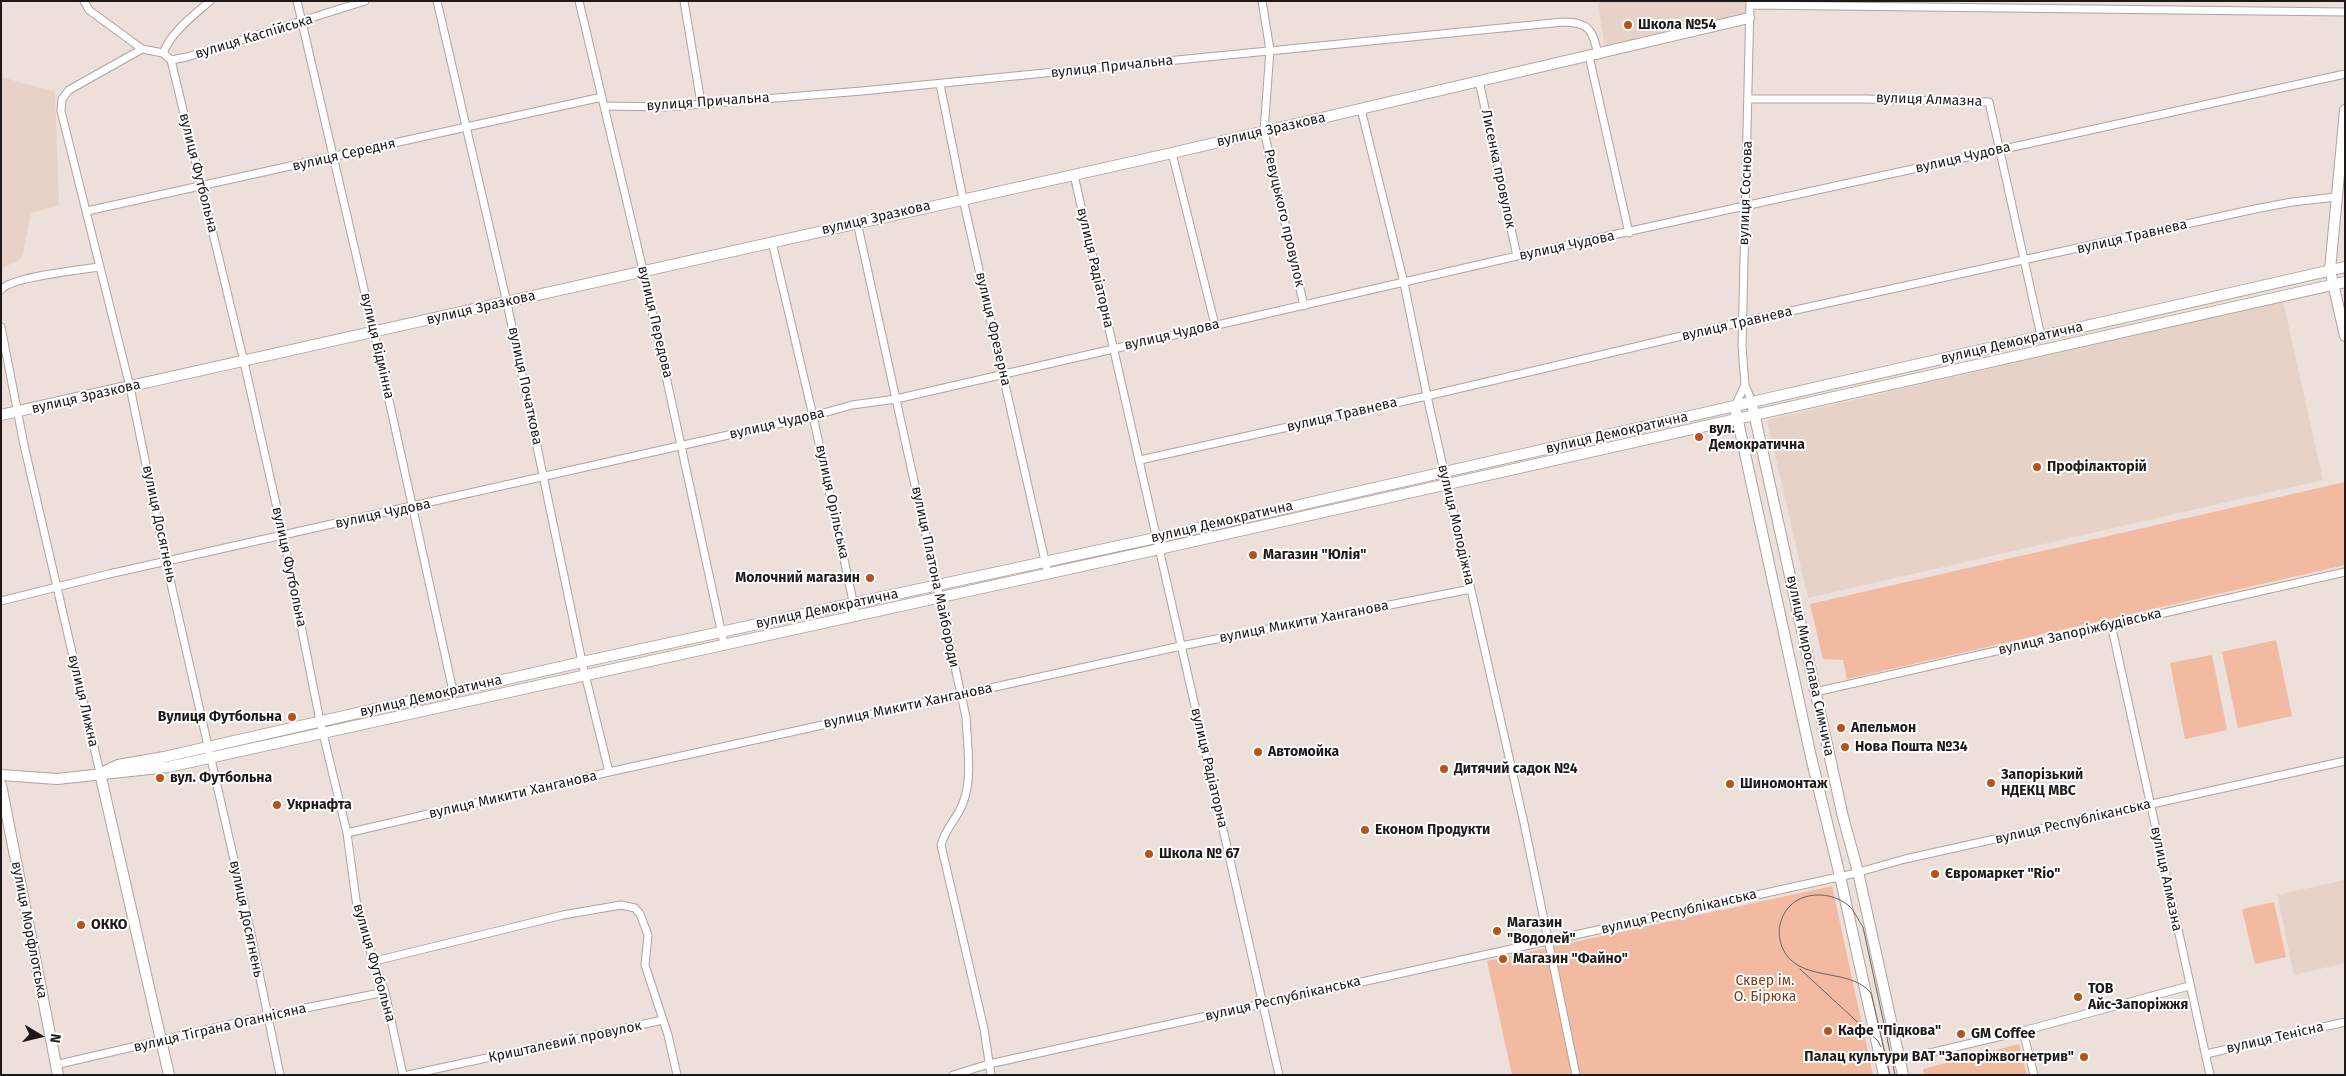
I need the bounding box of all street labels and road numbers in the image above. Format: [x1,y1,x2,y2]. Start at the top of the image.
street label: вулиця Каспійська [193,11,315,63]
street label: вулиця Причальна [1050,52,1174,82]
street label: вулиця Причальна [646,89,770,115]
street label: вулиця Алмазна [1875,90,1983,110]
street label: Лисенка провулок [1477,108,1519,230]
street label: вулиця Зразкова [1215,109,1327,151]
street label: вулиця Футбольна [175,112,221,234]
street label: вулиця Середня [291,135,397,175]
street label: вулиця Чудова [1914,139,2012,177]
street label: вулиця Соснова [1736,140,1756,246]
street label: Ревуцького провулок [1260,147,1308,289]
street label: вулиця Зразкова [820,197,932,239]
street label: вулиця Радіаторна [1073,206,1117,330]
street label: вулиця Травнева [2075,216,2189,258]
street label: вулиця Чудова [1518,228,1616,264]
street label: вулиця Передова [634,264,676,380]
street label: вулиця Фрезерна [972,270,1014,388]
street label: вулиця Зразкова [425,287,537,329]
street label: вулиця Відмінна [357,291,397,401]
street label: вулиця Травнева [1680,303,1794,345]
street label: вулиця Чудова [1123,316,1221,354]
street label: вулиця Демократична [1939,318,2085,368]
street label: вулиця Початкова [504,325,546,447]
street label: вулиця Зразкова [30,376,142,418]
street label: вулиця Травнева [1285,394,1399,436]
street label: вулиця Чудова [728,405,826,443]
street label: вулиця Демократична [1544,408,1690,458]
street label: вулиця Орільська [812,443,852,561]
street label: вулиця Молодіжна [1434,463,1478,587]
street label: вулиця Досягнень [138,464,180,584]
street label: вулиця Платона Майбороди [908,485,962,669]
street label: вулиця Чудова [334,496,432,532]
street label: вулиця Демократична [1149,497,1295,547]
street label: вулиця Футбольна [268,505,310,629]
street label: вулиця Мирослава Симчича [1783,574,1837,758]
street label: вулиця Демократична [754,586,900,632]
street label: вулиця Микити Ханганова [1218,597,1390,647]
street label: вулиця Запоріжбудівська [1997,605,2163,659]
street label: вулиця Лижна [64,653,102,749]
street label: вулиця Демократична [358,671,504,721]
street label: вулиця Микити Ханганова [822,680,994,732]
street label: вулиця Радіаторна [1187,706,1231,830]
street label: вулиця Микити Ханганова [427,767,599,823]
street label: вулиця Республіканська [1994,796,2152,848]
street label: вулиця Алмазна [2147,825,2185,933]
street label: вулиця Досягнень [225,859,267,979]
street label: вулиця Морфлотська [7,860,51,1000]
street label: вулиця Республіканська [1600,886,1758,938]
street label: вулиця Футбольна [349,902,399,1024]
street label: вулиця Республіканська [1204,973,1362,1025]
street label: вулиця Тіграна Оганнісяна [132,1000,308,1056]
street label: Кришталевий провулок [487,1018,643,1066]
street label: вулиця Тенісна [2225,1019,2325,1057]

